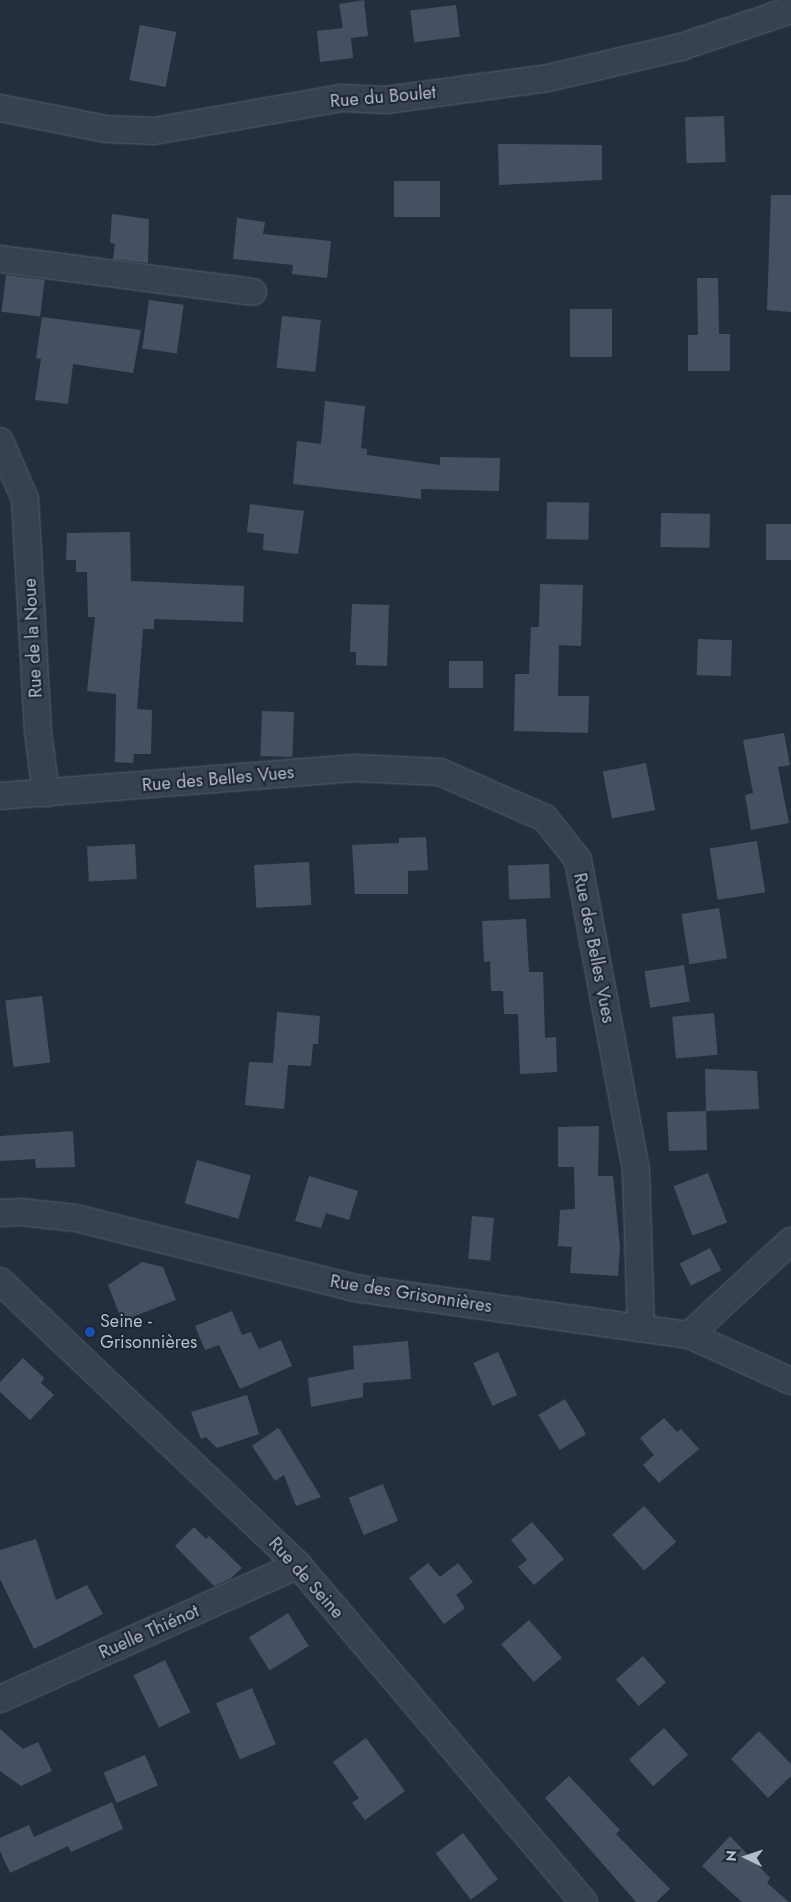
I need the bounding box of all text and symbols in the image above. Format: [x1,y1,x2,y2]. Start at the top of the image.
street label: Rue du Boulet [329,82,437,112]
street label: Rue de la Noue [19,578,47,698]
street label: Rue des Belles Vues [141,762,295,796]
street label: Rue des Belles Vues [569,871,619,1025]
street label: Rue des Grisonnières [329,1271,493,1317]
place label: Seine - Grisonnières [100,1311,197,1354]
marker: Seine - Grisonnières [84,1326,96,1338]
street label: Rue de Seine [264,1533,348,1623]
street label: Ruelle Thiénot [96,1600,202,1664]
north arrow [721,1832,771,1882]
text: N [721,1850,741,1862]

